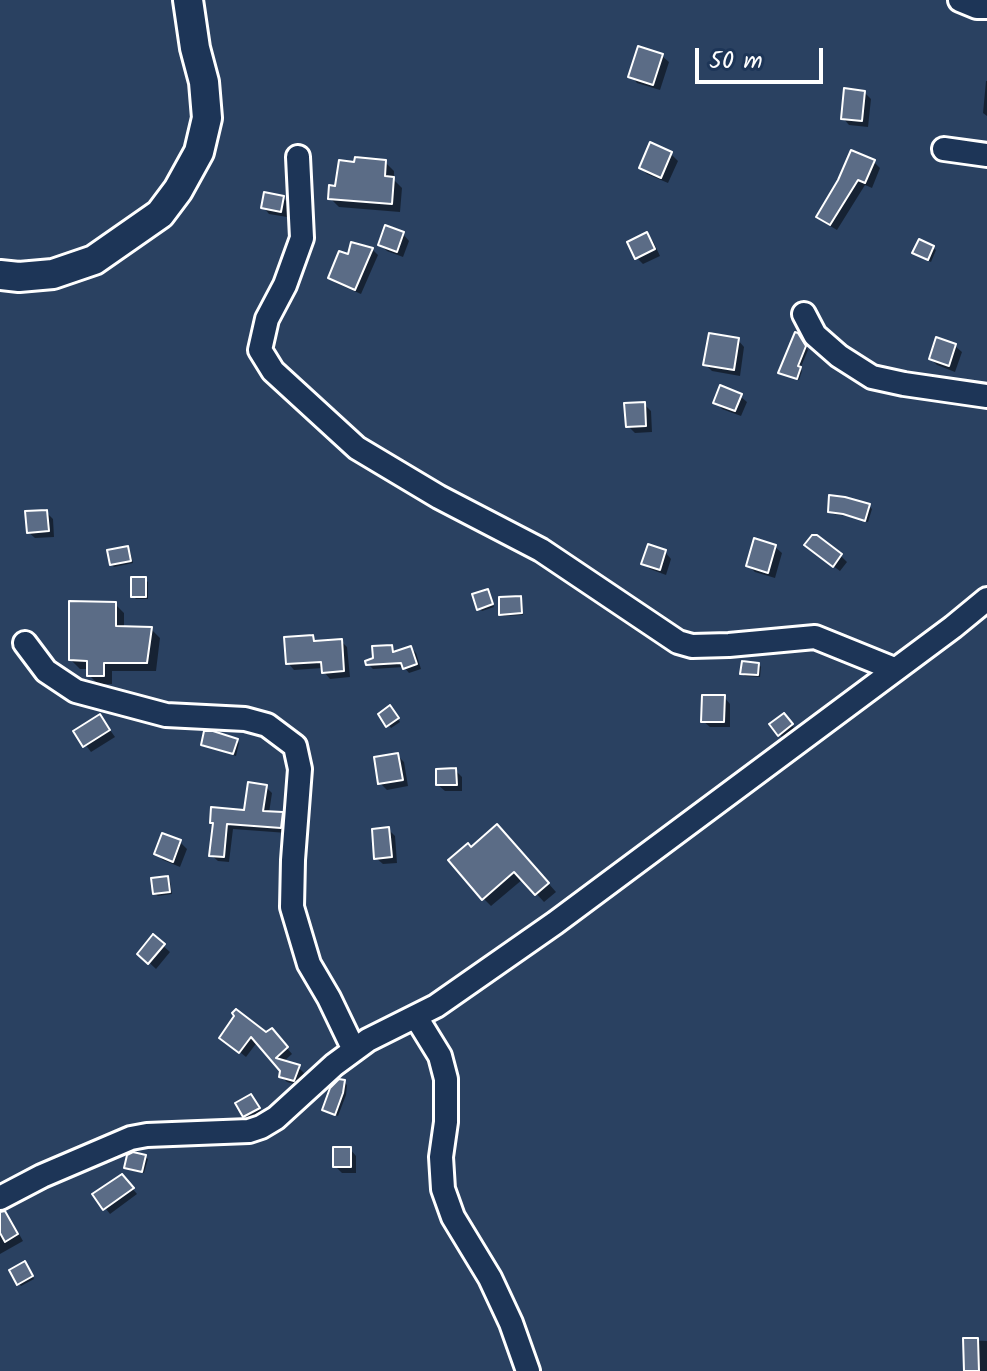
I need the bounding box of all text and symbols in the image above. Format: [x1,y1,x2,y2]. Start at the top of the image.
scale bar [699,32,827,82]
text: 50 m [709,42,763,81]

